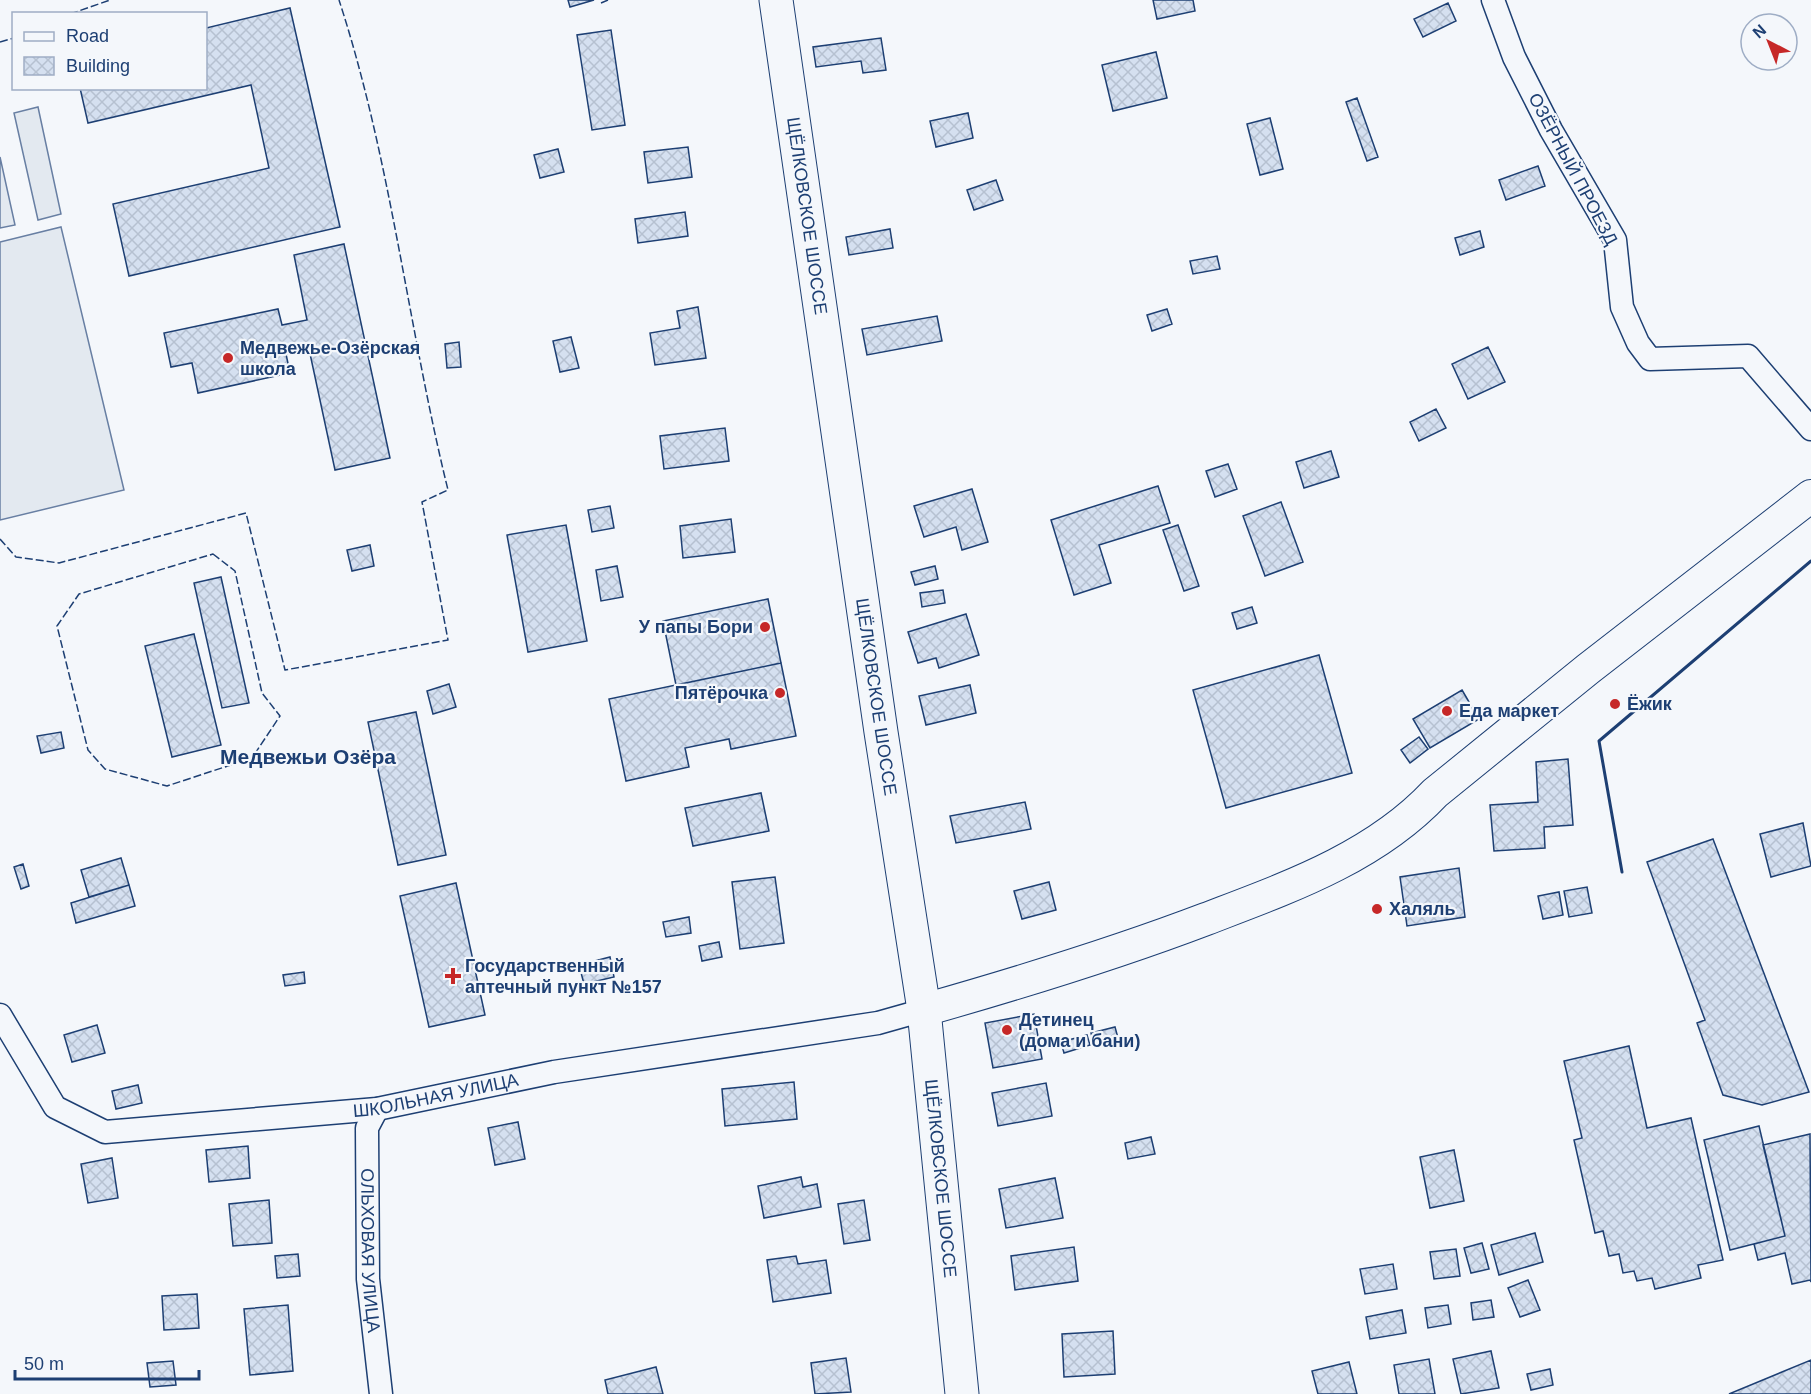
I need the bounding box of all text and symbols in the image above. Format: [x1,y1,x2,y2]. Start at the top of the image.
legend [12,12,207,90]
north arrow [1739,12,1799,72]
text: N [1749,21,1769,41]
text: Road [66,26,109,46]
text: Building [66,56,130,76]
street label: ОЗЁРНЫЙ ПРОЕЗД [1525,89,1622,248]
street label: ЩЁЛКОВСКОЕ ШОССЕ [783,116,831,316]
place label: Медвежье-Озёрская школа [240,338,420,379]
marker: Медвежье-Озёрская школа [221,351,235,365]
street label: ЩЁЛКОВСКОЕ ШОССЕ [852,597,901,797]
place label: У папы Бори [639,617,753,637]
marker: У папы Бори [758,620,772,634]
place label: Пятёрочка [675,683,769,703]
marker: Пятёрочка [773,686,787,700]
place label: Ёжик [1627,694,1673,714]
marker: Ёжик [1608,697,1622,711]
place label: Еда маркет [1459,701,1559,721]
marker: Еда маркет [1440,704,1454,718]
district label: Медвежьи Озёра [220,745,396,768]
place label: Халяль [1389,899,1455,919]
marker: Халяль [1370,902,1384,916]
place label: Государственный аптечный пункт №157 [465,956,662,997]
marker: Государственный аптечный пункт №157 [446,969,460,983]
place label: Детинец (дома и бани) [1019,1010,1140,1051]
marker: Детинец (дома и бани) [1000,1023,1014,1037]
street label: ШКОЛЬНАЯ УЛИЦА [352,1070,520,1121]
street label: ЩЁЛКОВСКОЕ ШОССЕ [921,1078,960,1279]
street label: ОЛЬХОВАЯ УЛИЦА [357,1168,384,1334]
scale bar [15,1343,200,1381]
text: 50 m [24,1354,64,1374]

